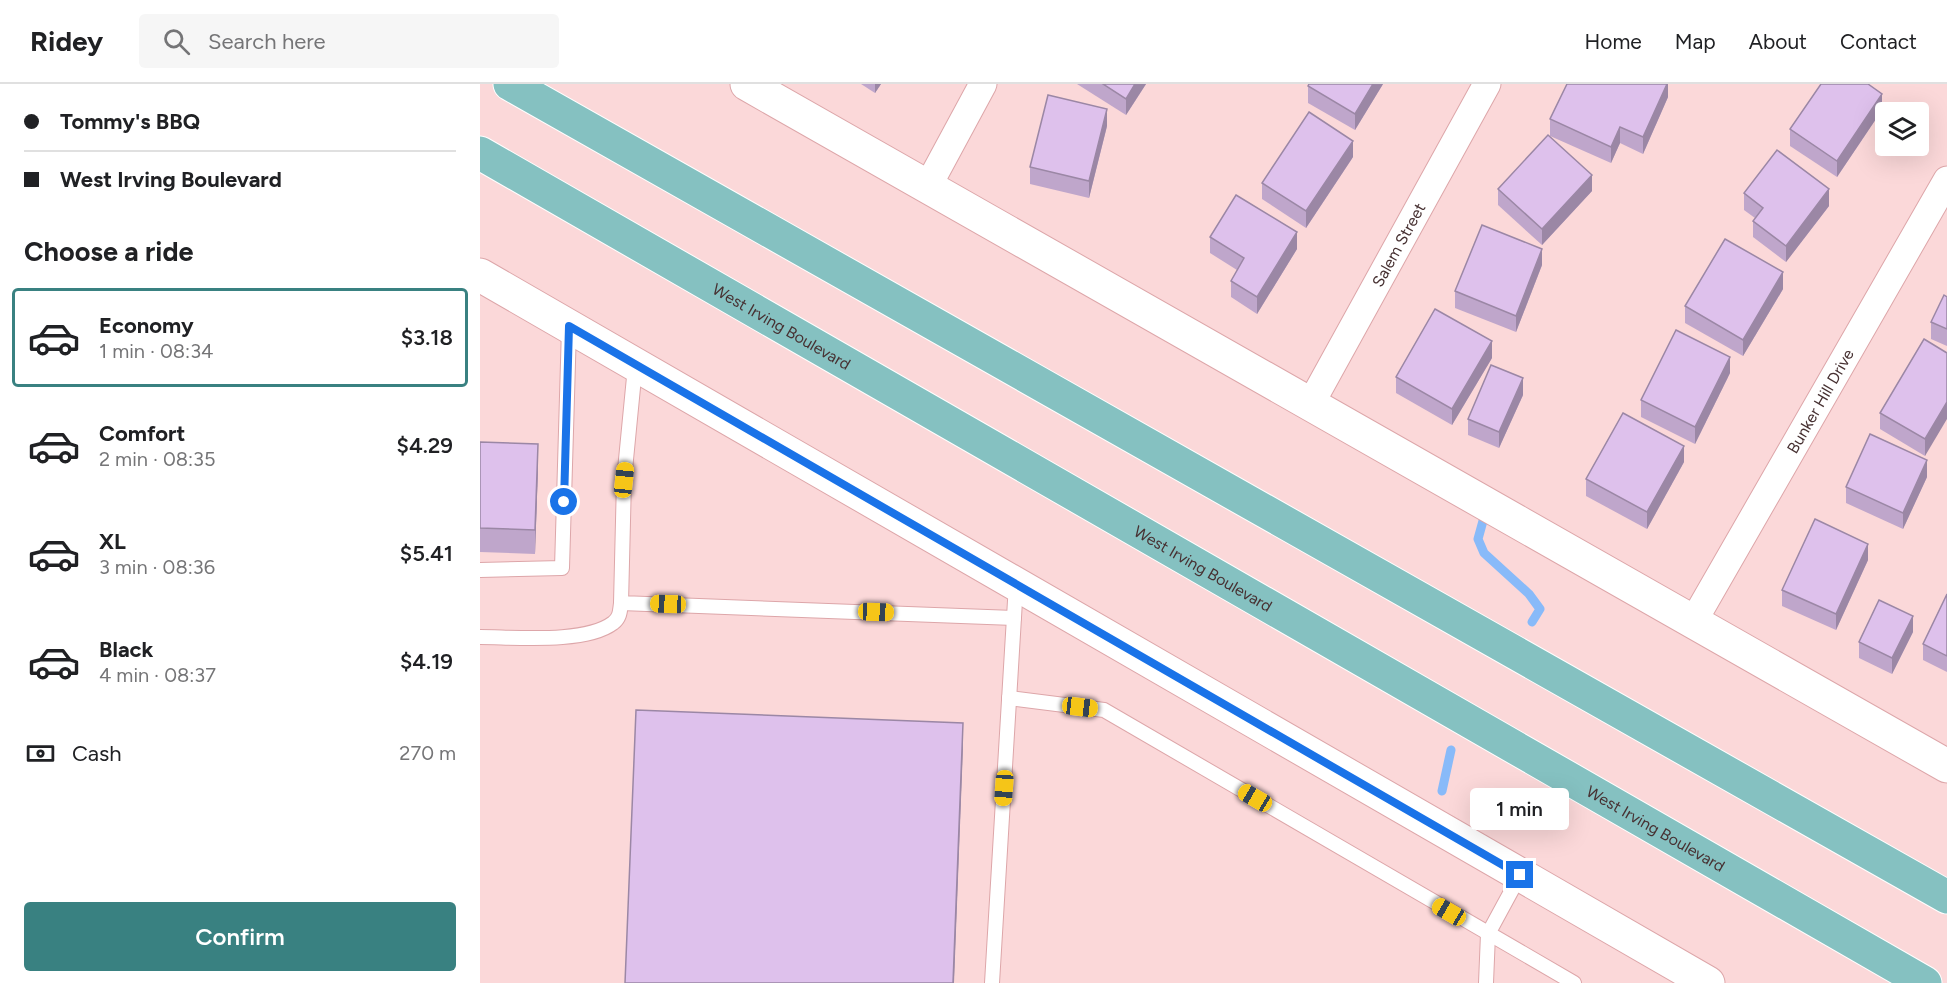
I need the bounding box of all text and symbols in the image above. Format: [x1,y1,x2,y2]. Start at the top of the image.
search box [139,14,559,68]
text: Ridey [30,24,103,58]
icon: search [160,25,193,58]
text: Search here [208,28,326,55]
text: Home [1585,29,1642,54]
text: Map [1675,29,1716,54]
text: About [1749,29,1807,54]
text: Contact [1840,29,1917,54]
map controls [1875,102,1929,156]
button: layers [1875,102,1929,156]
text: Tommy's BBQ [60,108,200,135]
text: West Irving Boulevard [60,166,282,193]
street label: Salem Street [1368,200,1429,290]
text: Choose a ride [24,235,193,268]
street label: West Irving Boulevard [709,279,854,373]
icon: car [27,311,81,365]
text: Economy [99,312,194,339]
text: $3.18 [401,324,453,351]
text: 1 min · 08:34 [99,339,213,363]
street label: Bunker Hill Drive [1783,345,1858,456]
icon: car [27,419,81,473]
text: Comfort [99,420,185,447]
text: $4.29 [397,432,453,459]
text: 2 min · 08:35 [99,447,215,471]
car [613,461,635,499]
route start [550,488,577,515]
street label: West Irving Boulevard [1131,521,1276,616]
icon: car [27,527,81,581]
text: XL [99,528,126,555]
text: $5.41 [400,540,453,567]
text: 3 min · 08:36 [99,555,215,579]
car [650,594,686,614]
car [858,602,894,622]
icon: car [27,635,81,689]
text: Black [99,636,153,663]
text: $4.19 [400,648,453,675]
text: 4 min · 08:37 [99,663,216,687]
car [1061,696,1099,718]
icon: cash [24,737,57,770]
text: Cash [72,740,122,767]
text: 270 m [399,741,456,765]
car [994,769,1014,807]
car [1235,781,1275,815]
street label: West Irving Boulevard [1583,781,1728,876]
callout: 1 min [1470,788,1570,830]
text: 1 min [1496,797,1543,821]
route end [1506,861,1533,888]
car [1429,895,1469,929]
button: Confirm [24,902,456,971]

